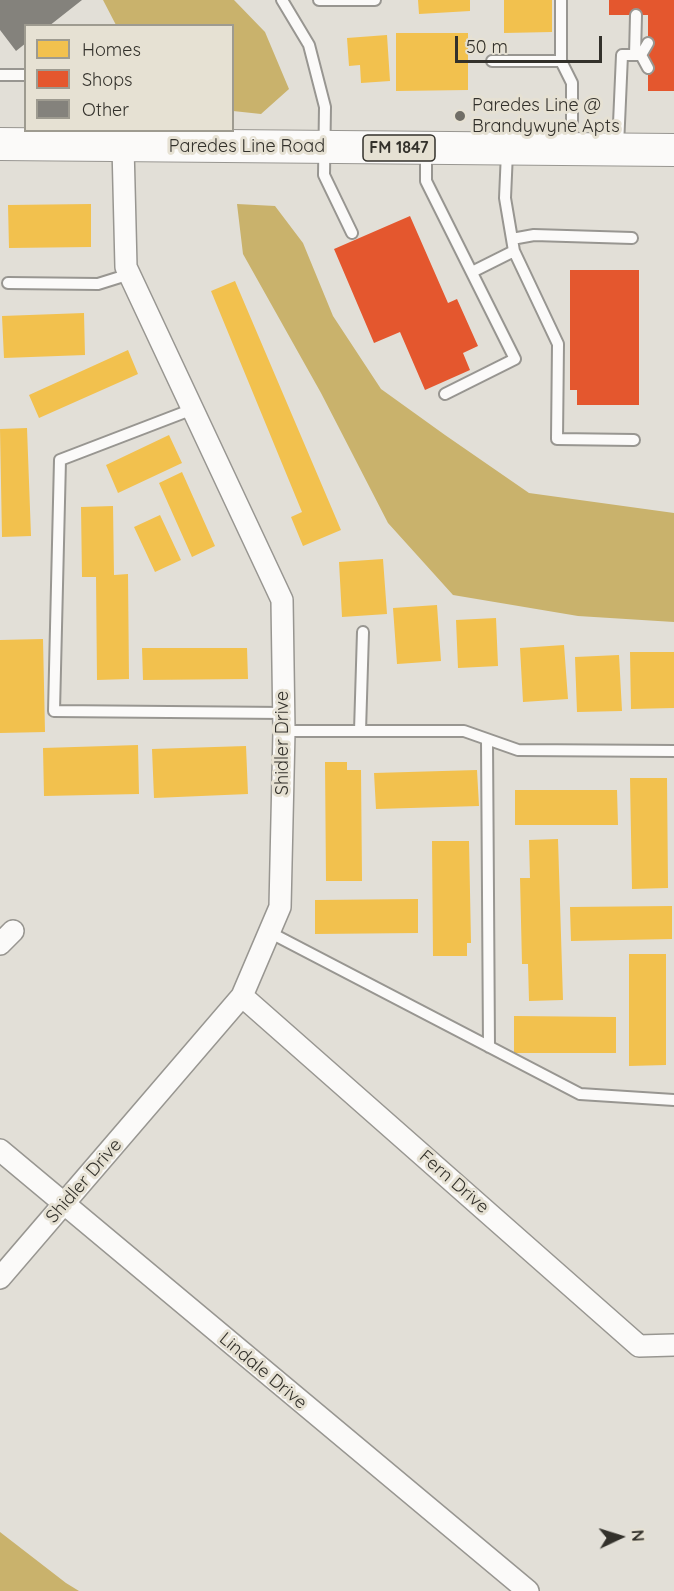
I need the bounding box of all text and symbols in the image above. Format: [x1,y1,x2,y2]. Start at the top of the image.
legend [24,24,234,132]
scale bar [458,24,605,62]
text: 50 m [466,35,508,58]
text: Homes [82,38,141,61]
text: Shops [82,68,133,91]
place label: Paredes Line @ Brandywyne Apts [472,95,620,138]
text: Other [82,98,129,121]
marker: Paredes Line @ Brandywyne Apts [453,109,467,123]
road number: FM 1847 [363,135,435,161]
street label: Paredes Line Road [169,136,325,158]
street label: Shidler Drive [272,691,294,795]
street label: Shidler Drive [42,1135,126,1227]
street label: Fern Drive [415,1146,493,1218]
street label: Lindale Drive [215,1328,311,1414]
north arrow [590,1507,650,1567]
text: N [628,1529,648,1542]

